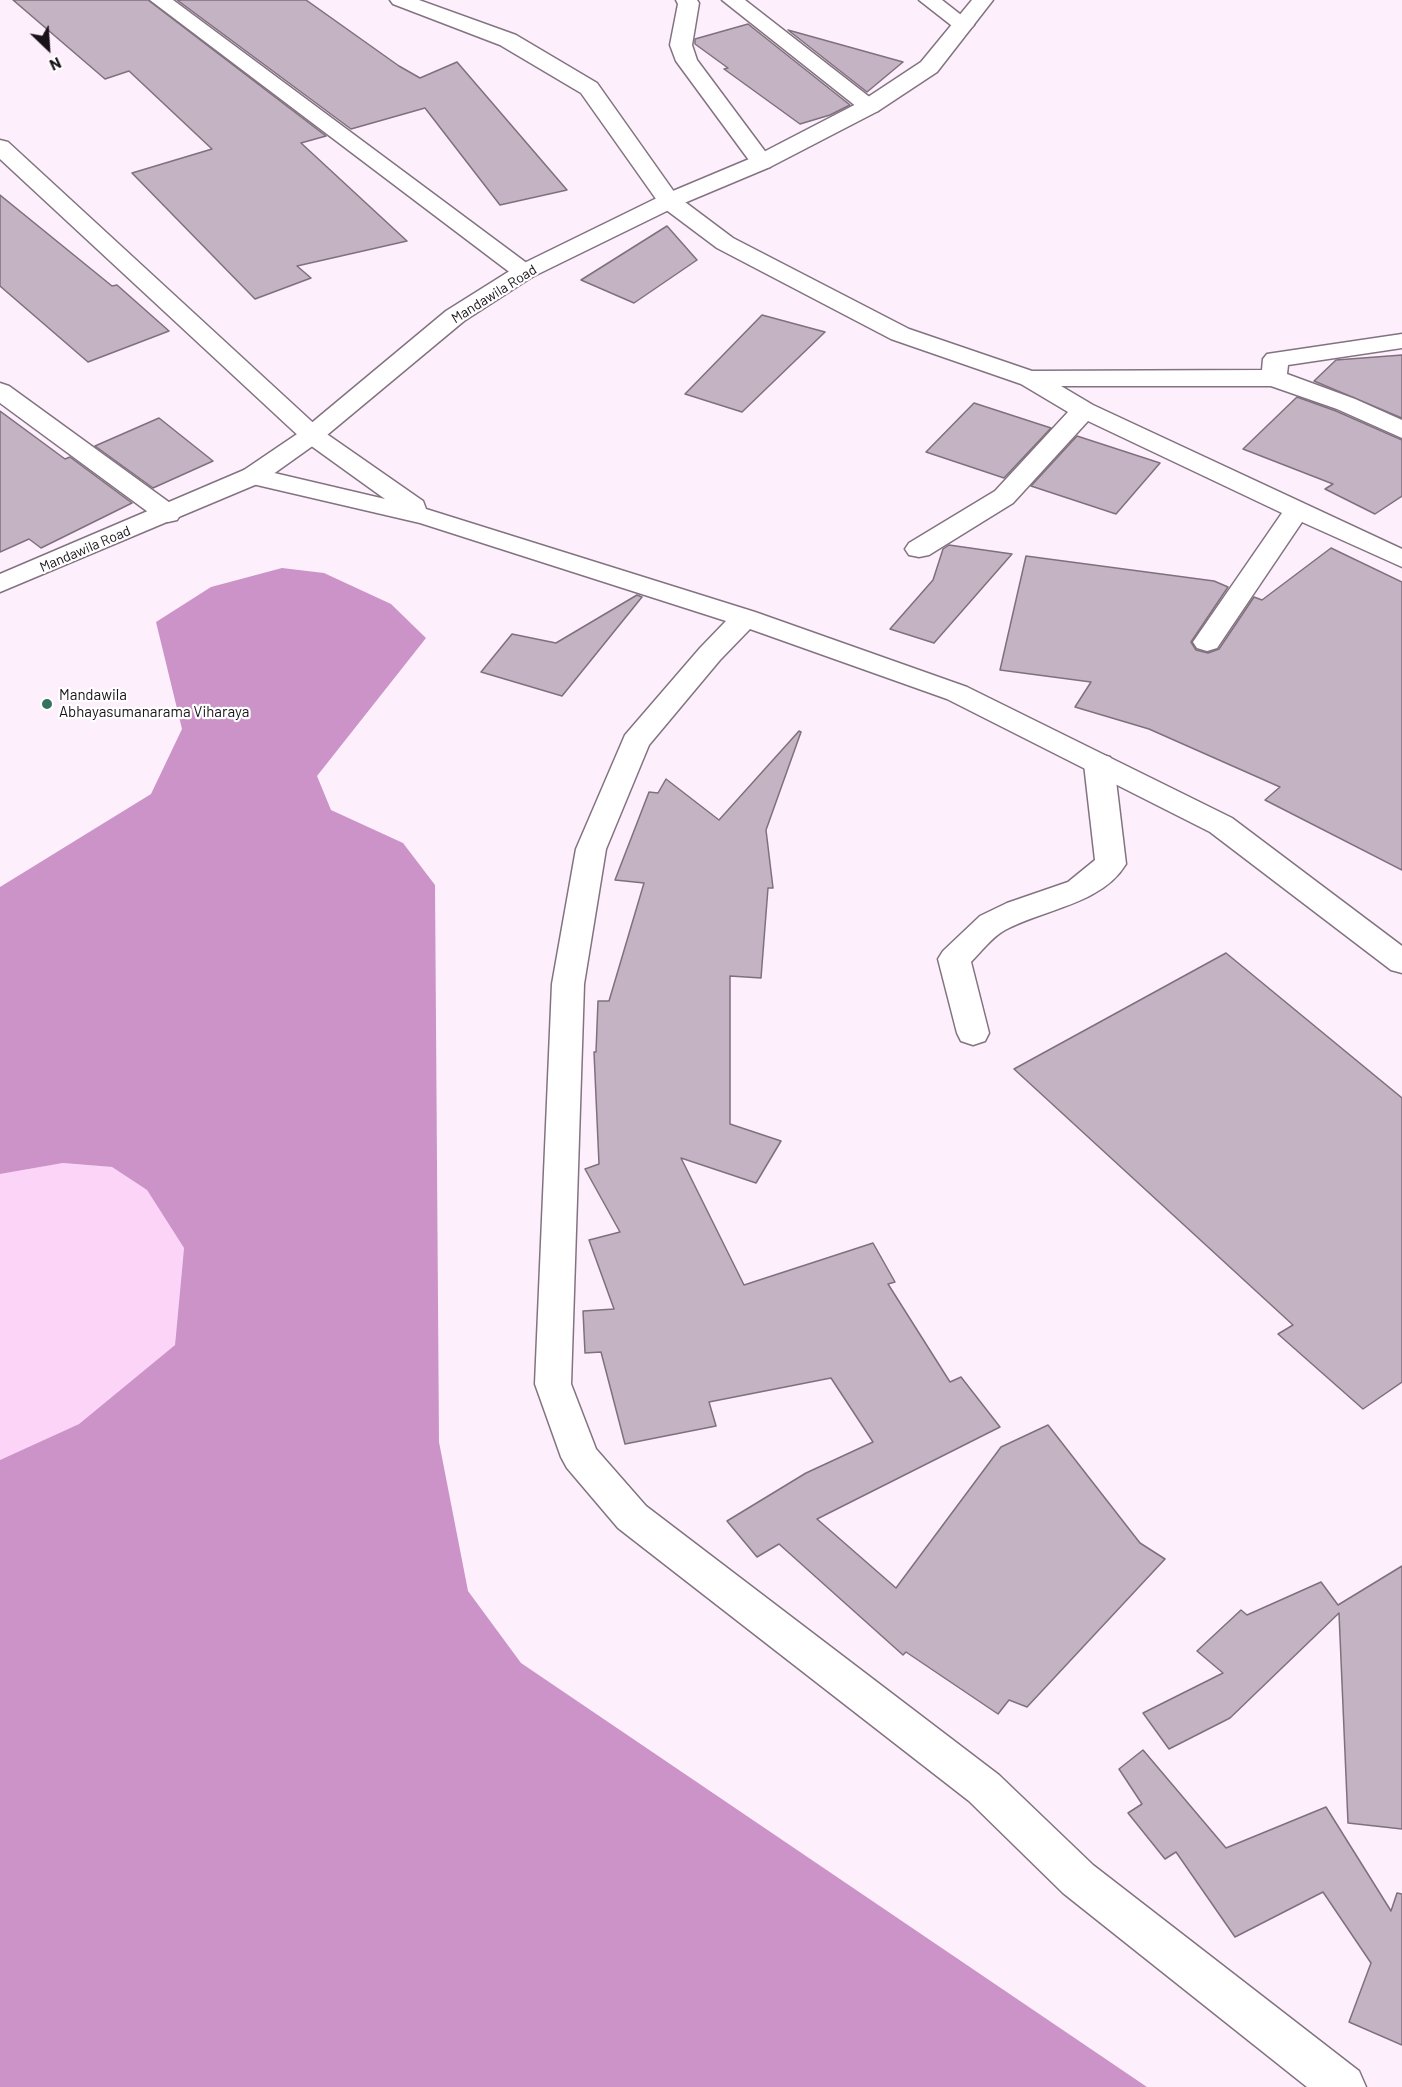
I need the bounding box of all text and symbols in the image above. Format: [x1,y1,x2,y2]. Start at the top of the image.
north arrow [18,18,78,78]
text: N [47,54,65,76]
street label: Mandawila Road [448,261,540,327]
street label: Mandawila Road [37,522,133,576]
place label: Mandawila Abhayasumanarama Viharaya [59,686,249,721]
marker: Mandawila Abhayasumanarama Viharaya [40,697,54,711]

